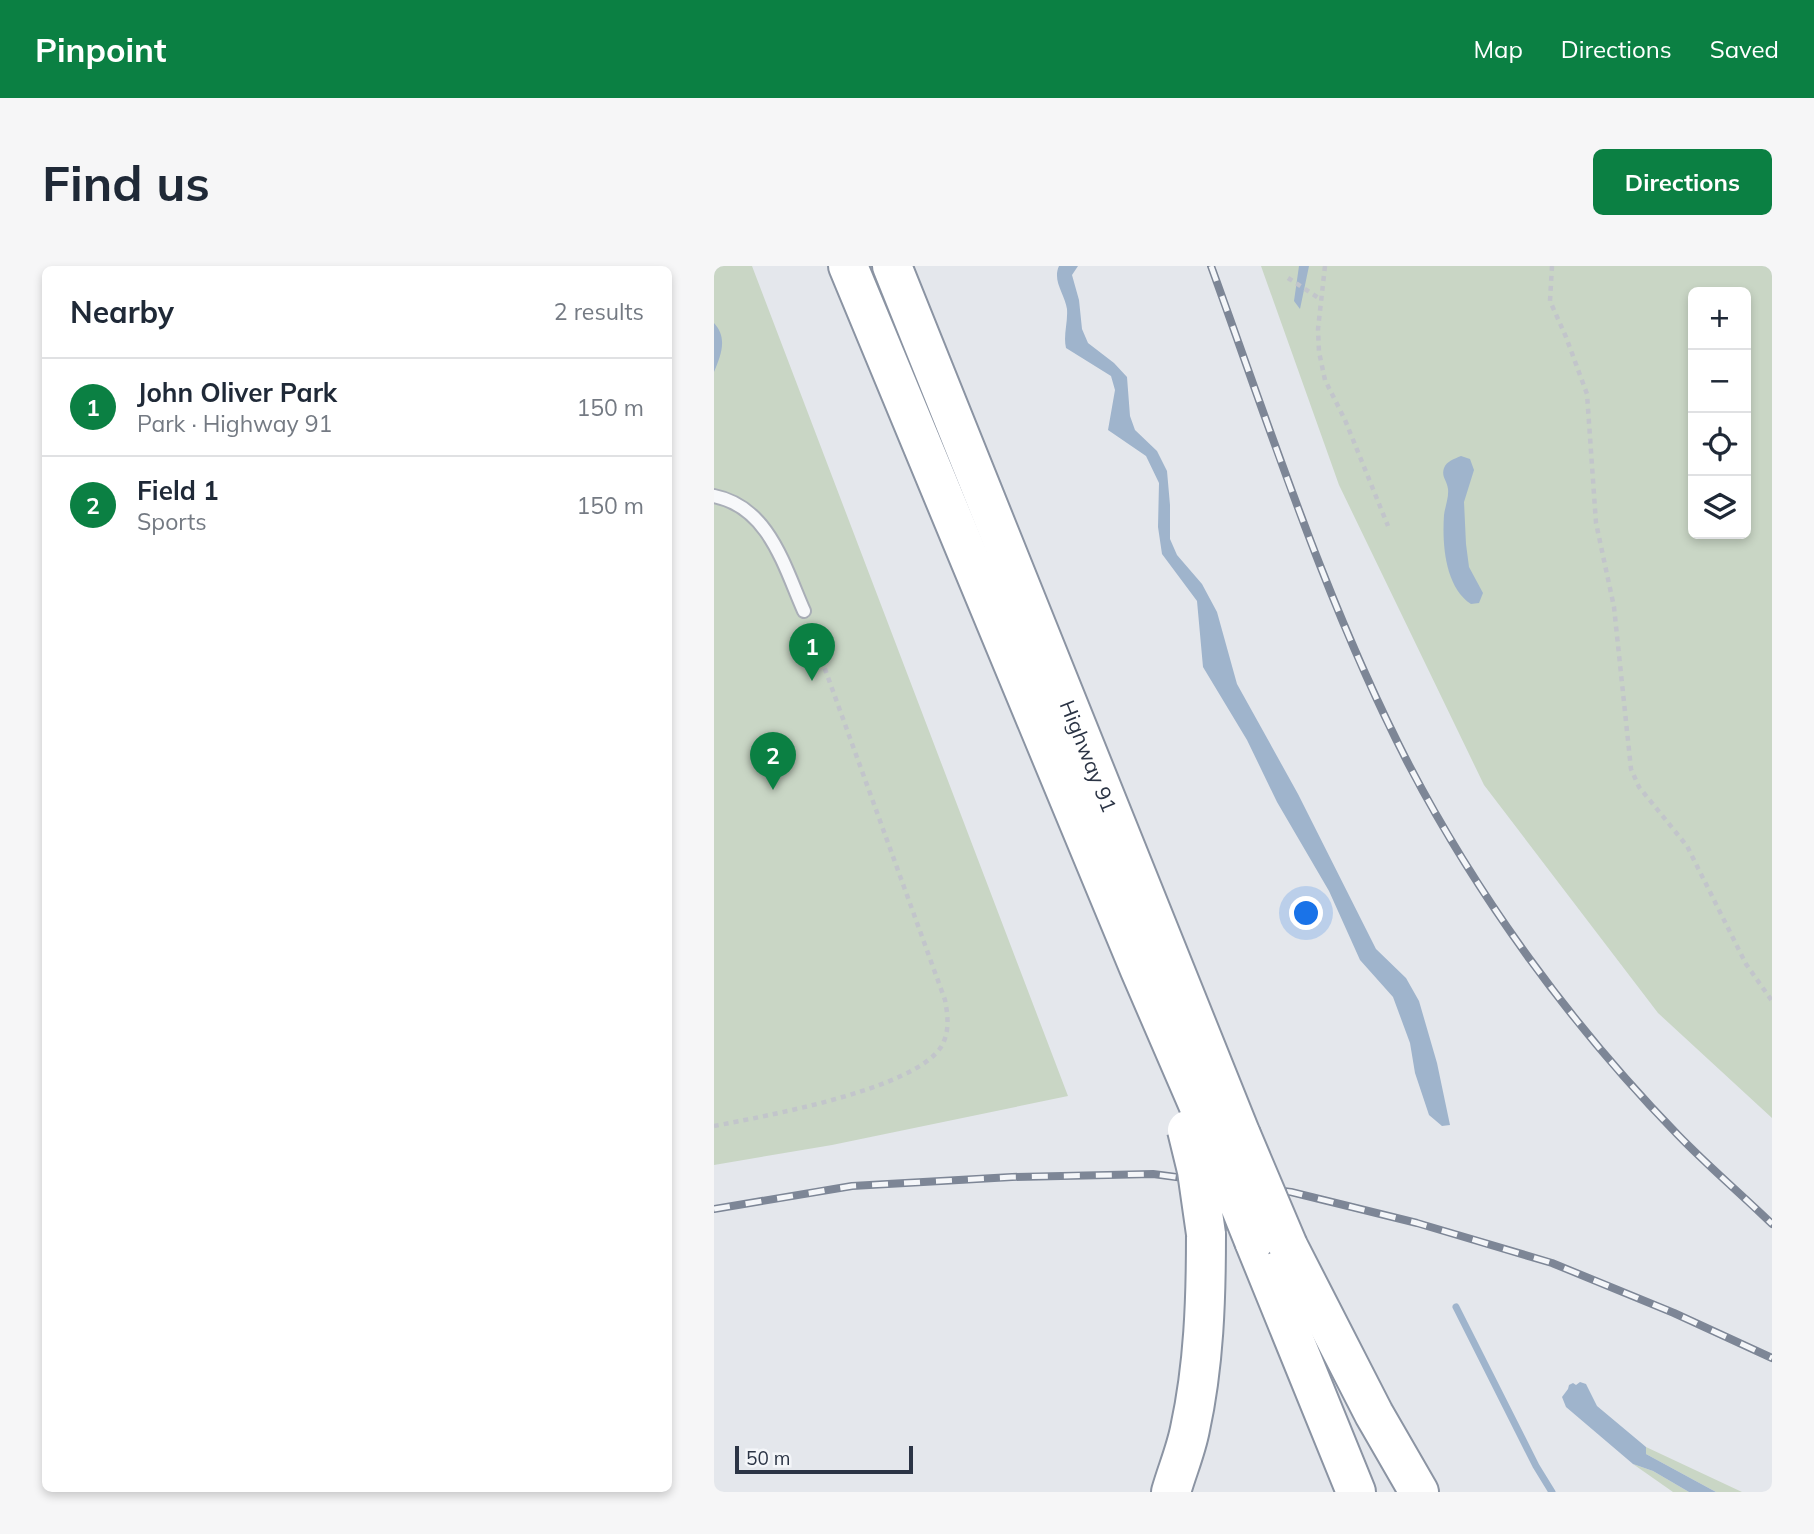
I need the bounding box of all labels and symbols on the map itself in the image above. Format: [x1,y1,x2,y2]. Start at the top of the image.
pin: 1 [789,623,835,681]
street label: Highway 91 [1055,696,1123,816]
pin: 2 [750,732,796,790]
your location [1289,896,1323,930]
scale bar [735,1443,914,1475]

